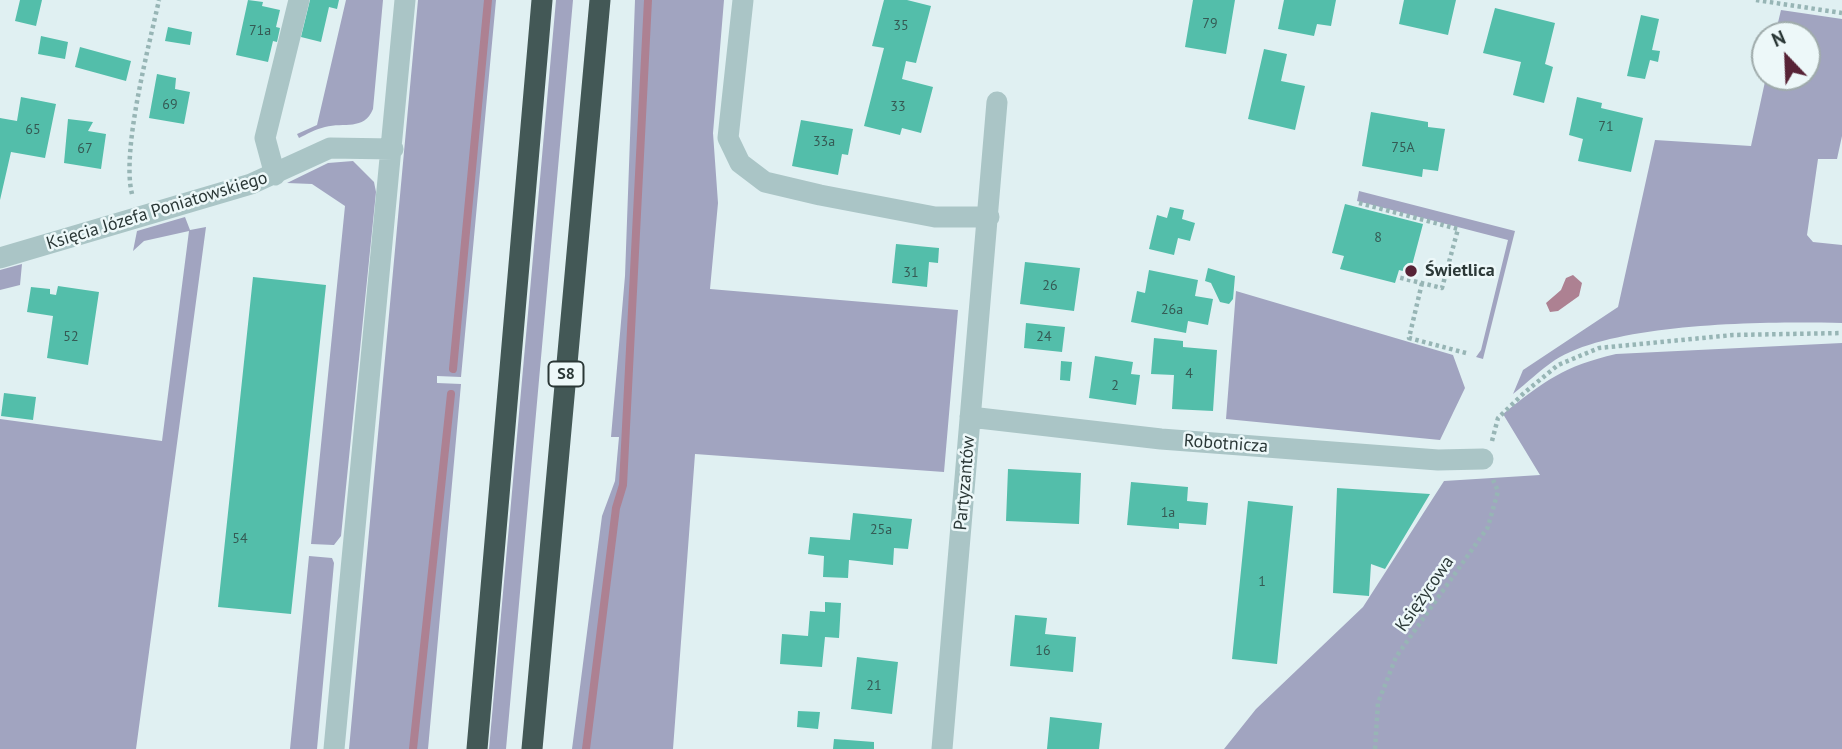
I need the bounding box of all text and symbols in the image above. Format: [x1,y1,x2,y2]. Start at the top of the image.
house number: 79 [1202,16,1218,32]
house number: 35 [893,18,909,34]
north arrow [1751,21,1821,91]
house number: 71a [249,23,271,39]
text: N [1768,25,1789,52]
house number: 69 [162,97,178,113]
house number: 33 [890,99,906,115]
house number: 71 [1598,119,1614,135]
house number: 65 [25,122,41,138]
house number: 33a [813,134,835,150]
house number: 75A [1391,140,1415,156]
house number: 67 [77,141,93,157]
street label: Księcia Józefa Poniatowskiego [44,167,270,255]
house number: 8 [1374,230,1382,246]
place label: Świetlica [1425,260,1495,282]
marker: Świetlica [1403,263,1419,279]
house number: 31 [903,265,919,281]
house number: 26 [1042,278,1058,294]
house number: 26a [1161,302,1183,318]
house number: 52 [63,329,79,345]
house number: 24 [1036,329,1052,345]
road number: S8 [548,362,584,386]
house number: 4 [1185,366,1193,382]
house number: 2 [1111,378,1119,394]
street label: Robotnicza [1183,430,1269,458]
street label: Partyzantów [950,435,980,531]
house number: 1a [1161,505,1175,521]
house number: 25a [870,522,892,538]
house number: 54 [232,531,248,547]
street label: Księżycowa [1391,552,1459,636]
house number: 1 [1258,574,1266,590]
house number: 16 [1035,643,1051,659]
house number: 21 [866,678,882,694]

